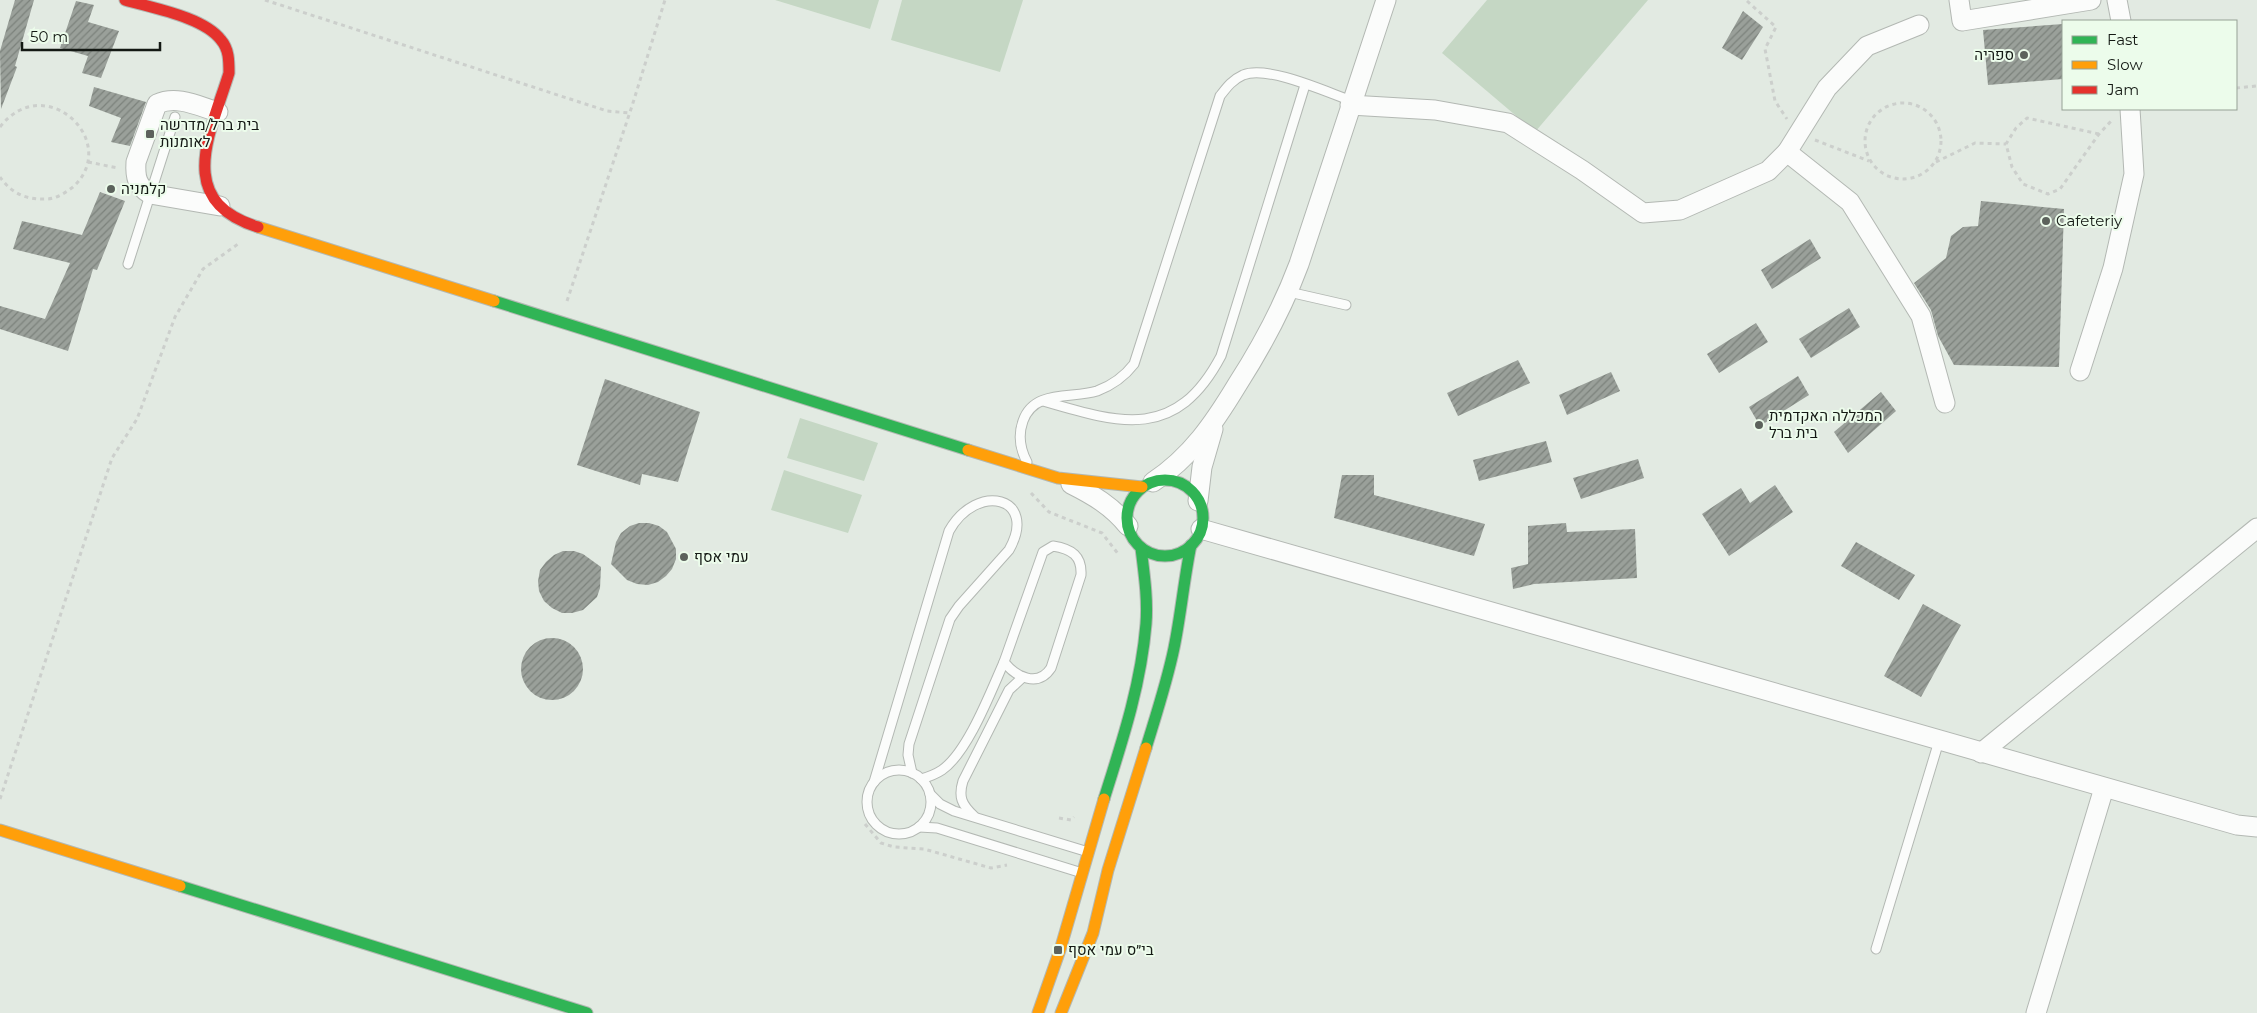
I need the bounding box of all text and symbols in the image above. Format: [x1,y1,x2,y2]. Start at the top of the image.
scale bar [22,20,160,52]
legend [2062,20,2237,110]
text: 50 m [30,27,68,46]
text: Fast [2107,30,2138,49]
place label: ספריה [1974,45,2014,64]
marker: ספריה [2018,49,2030,61]
text: Slow [2107,55,2143,74]
text: Jam [2106,80,2139,99]
place label: בית ברל/מדרשה לאומנות [160,115,259,151]
marker: בית ברל/מדרשה לאומנות [144,128,156,140]
place label: קלמניה [121,179,166,198]
marker: קלמניה [105,183,117,195]
place label: Cafeteriy [2056,211,2123,230]
marker: Cafeteriy [2040,215,2052,227]
place label: המכללה האקדמית בית ברל [1769,406,1883,442]
marker: המכללה האקדמית בית ברל [1753,419,1765,431]
place label: עמי אסף [694,547,749,566]
marker: עמי אסף [678,551,690,563]
place label: בי״ס עמי אסף [1068,940,1154,959]
marker: בי״ס עמי אסף [1052,944,1064,956]

